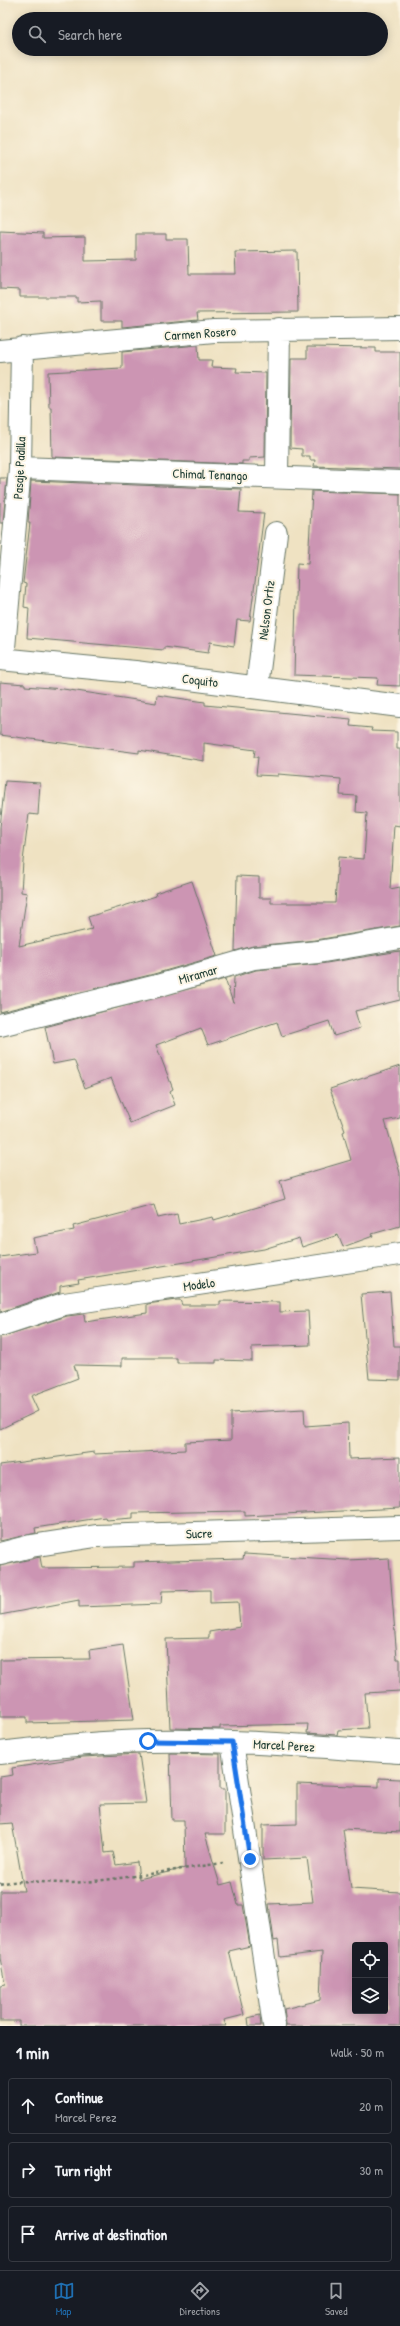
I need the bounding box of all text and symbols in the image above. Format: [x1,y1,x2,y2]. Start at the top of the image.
search box [12,12,388,56]
icon: search [26,23,48,45]
text: Search here [58,24,122,45]
street label: Carmen Rosero [164,322,236,344]
street label: Pasaje Padilla [8,436,30,500]
street label: Chimal Tenango [172,464,248,484]
street label: Nelson Ortiz [253,579,279,641]
street label: Coquito [181,669,219,691]
street label: Miramar [176,960,220,988]
street label: Modelo [182,1273,216,1295]
street label: Sucre [185,1524,213,1542]
route start [139,1732,157,1750]
street label: Marcel Perez [253,1734,316,1756]
route end [241,1850,259,1868]
map controls [352,1942,388,2014]
button: locate [352,1942,388,1978]
button: layers [352,1978,388,2014]
text: 1 min [16,2041,49,2064]
text: Walk · 50 m [330,2043,384,2061]
text: Continue [55,2087,103,2108]
icon: ahead [17,2095,39,2117]
text: 20 m [359,2097,383,2115]
text: Marcel Perez [55,2108,117,2126]
icon: right [17,2159,39,2181]
text: Turn right [55,2160,111,2181]
text: 30 m [360,2161,383,2179]
icon: arrive [17,2223,39,2245]
text: Arrive at destination [55,2224,167,2245]
tab: Map [53,2280,75,2318]
tab: Directions [180,2280,220,2318]
tab: Saved [325,2280,347,2318]

